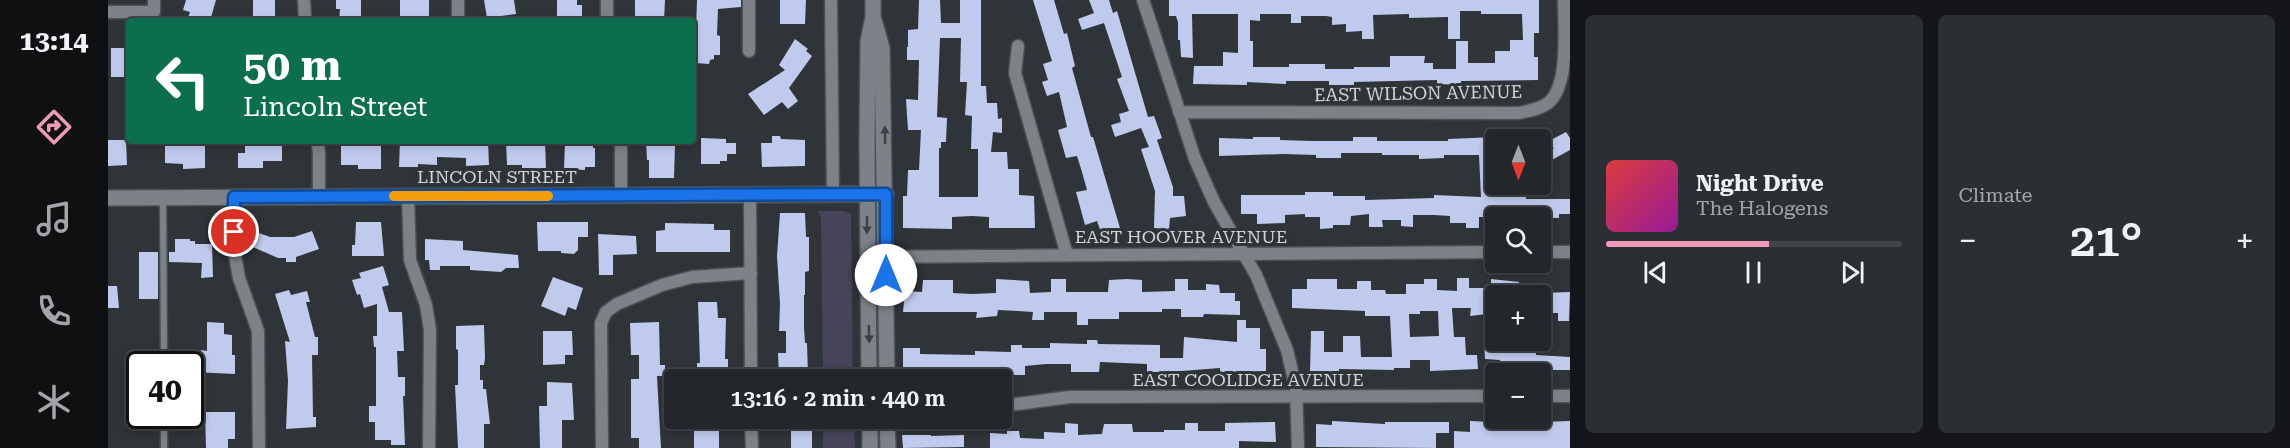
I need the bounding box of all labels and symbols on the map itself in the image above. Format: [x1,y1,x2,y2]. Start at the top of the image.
street label: EAST WILSON AVENUE [1314,81,1522,105]
one-way arrow [880,126,889,145]
north arrow [1485,129,1551,195]
street label: LINCOLN STREET [417,166,577,187]
pin [208,206,259,257]
one-way arrow [862,216,872,235]
street label: EAST HOOVER AVENUE [1075,226,1287,247]
position arrow [854,243,918,307]
one-way arrow [864,325,873,344]
speed limit sign: 40 [126,351,204,429]
street label: EAST COOLIDGE AVENUE [1132,369,1364,390]

